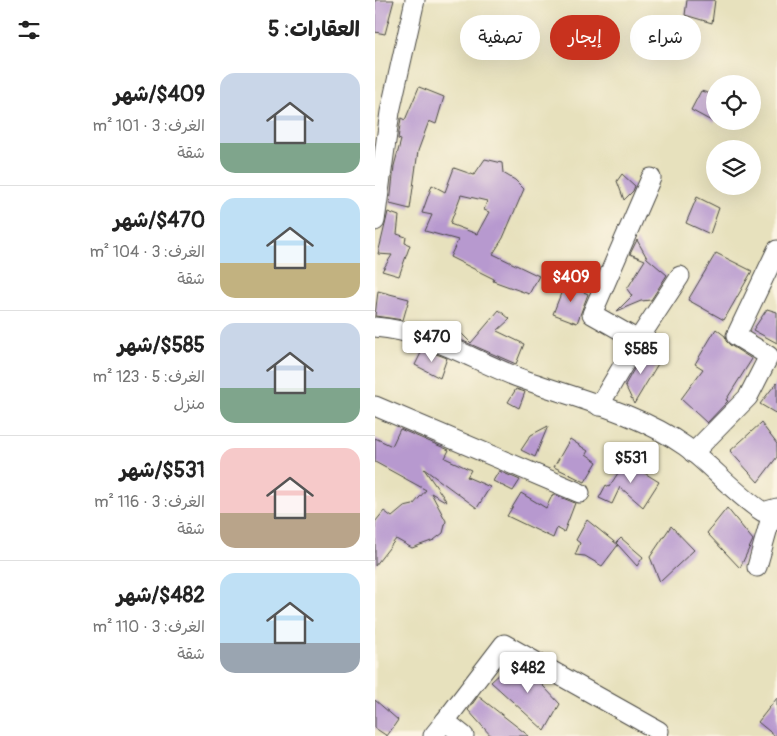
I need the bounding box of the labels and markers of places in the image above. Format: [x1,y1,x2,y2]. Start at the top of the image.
pin: $409 [541,260,601,303]
pin: $470 [402,320,462,363]
pin: $585 [611,332,671,375]
pin: $531 [601,442,661,484]
pin: $482 [498,652,558,694]

